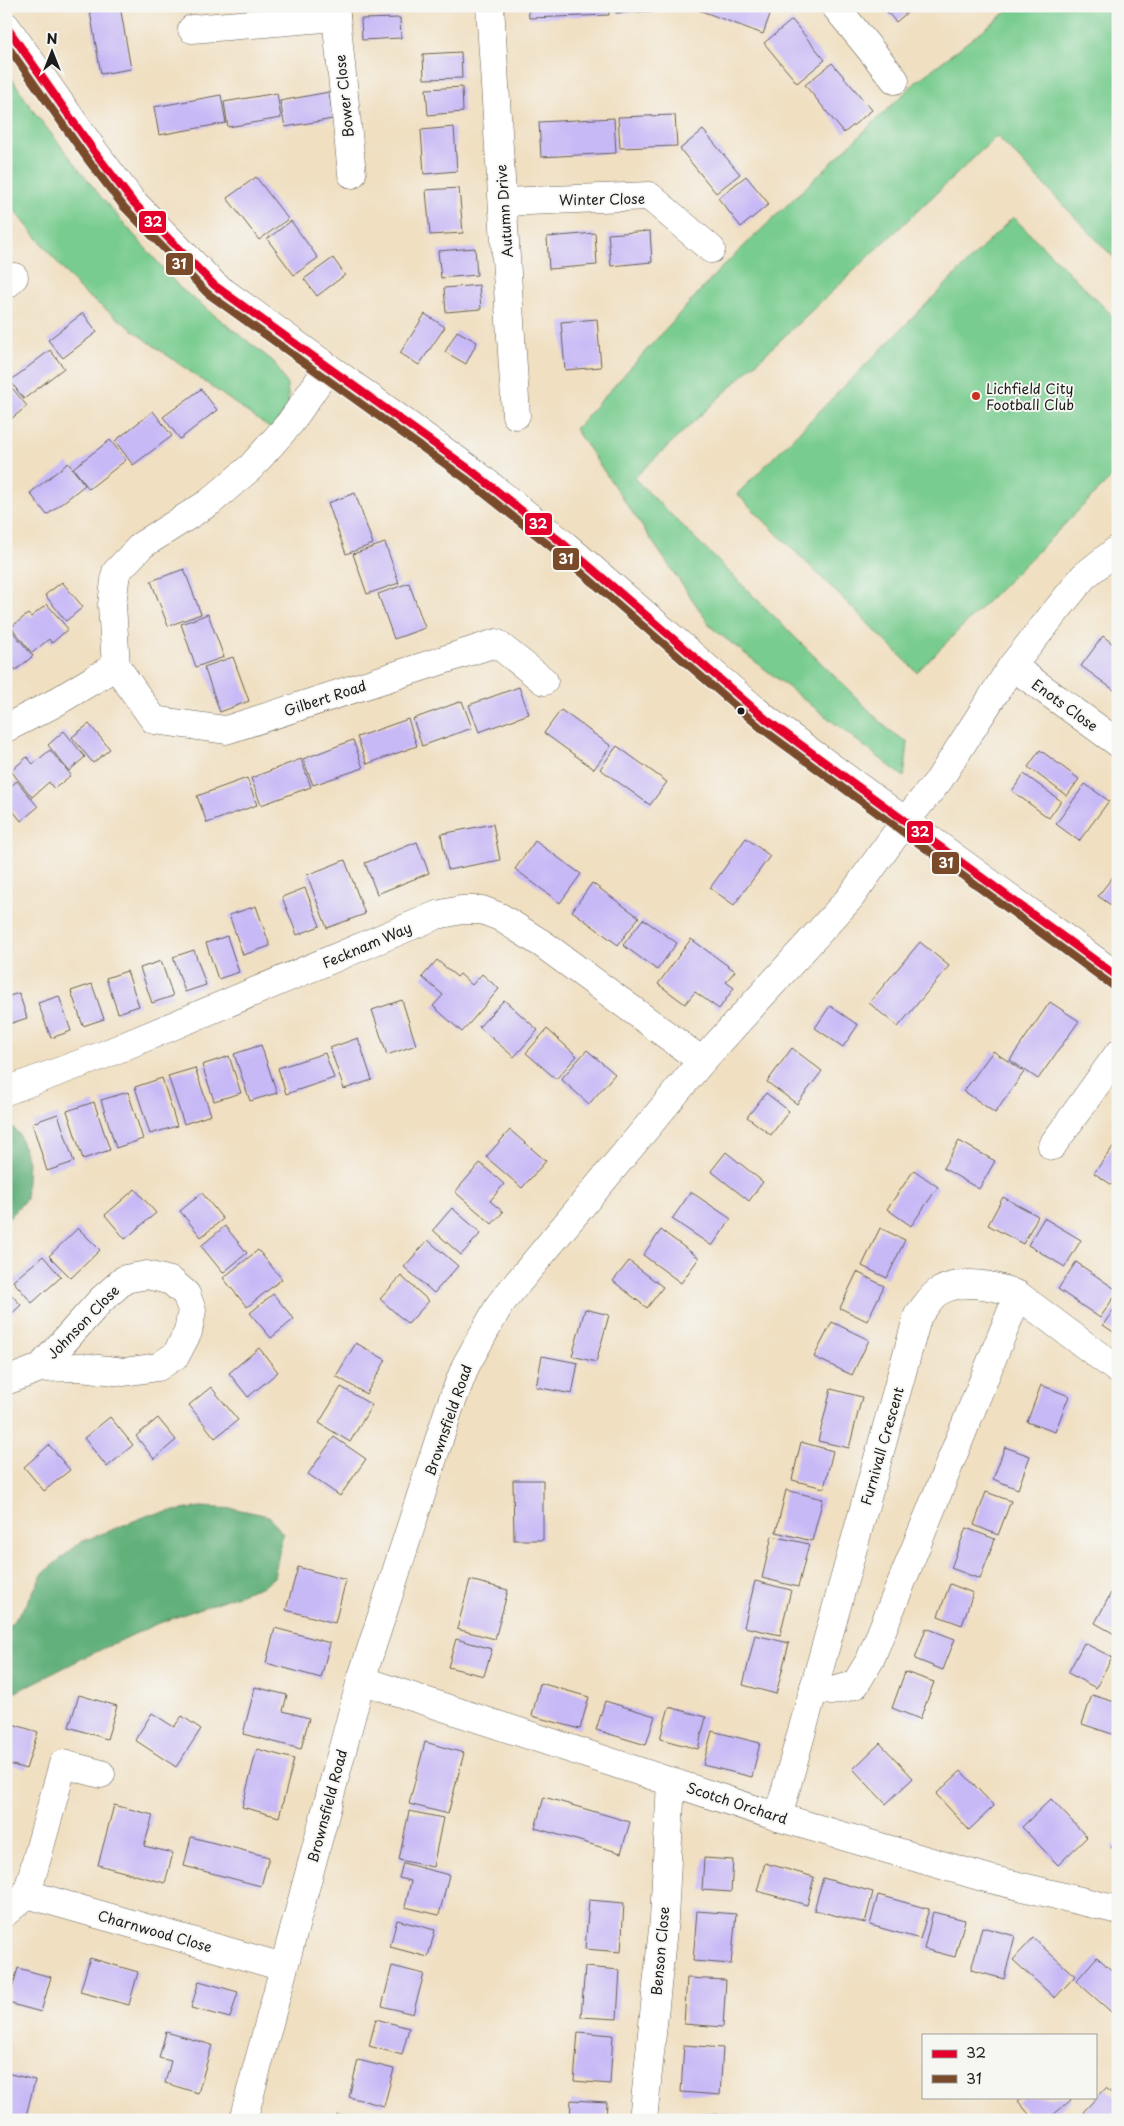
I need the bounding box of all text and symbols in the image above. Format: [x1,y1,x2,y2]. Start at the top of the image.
north arrow [28,28,78,78]
text: N [46,28,58,49]
street label: Bower Close [329,53,359,139]
street label: Autumn Drive [490,164,518,258]
street label: Winter Close [559,188,645,210]
line badge: 32 [138,210,167,234]
text: 32 [144,211,163,232]
line badge: 31 [165,252,194,276]
text: 31 [171,253,187,274]
place label: Lichfield City Football Club [986,378,1074,415]
marker: Lichfield City Football Club [970,390,982,402]
line badge: 32 [524,512,553,536]
text: 32 [529,513,548,534]
line badge: 31 [552,547,580,571]
text: 31 [558,548,574,569]
street label: Enots Close [1028,674,1102,736]
street label: Gilbert Road [281,675,369,721]
unlabelled marker [736,706,746,716]
line badge: 32 [906,820,934,844]
text: 32 [911,821,930,842]
line badge: 31 [931,851,960,875]
text: 31 [938,852,954,873]
street label: Fecknam Way [319,917,415,973]
street label: Johnson Close [42,1280,124,1364]
street label: Brownsfield Road [419,1361,477,1479]
street label: Furnivall Crescent [855,1384,909,1508]
street label: Brownsfield Road [302,1747,352,1865]
street label: Scotch Orchard [684,1777,791,1829]
street label: Charnwood Close [95,1905,215,1957]
street label: Benson Close [646,1906,674,1996]
legend [922,2034,1096,2098]
text: 32 [966,2040,986,2063]
text: 31 [966,2066,982,2089]

